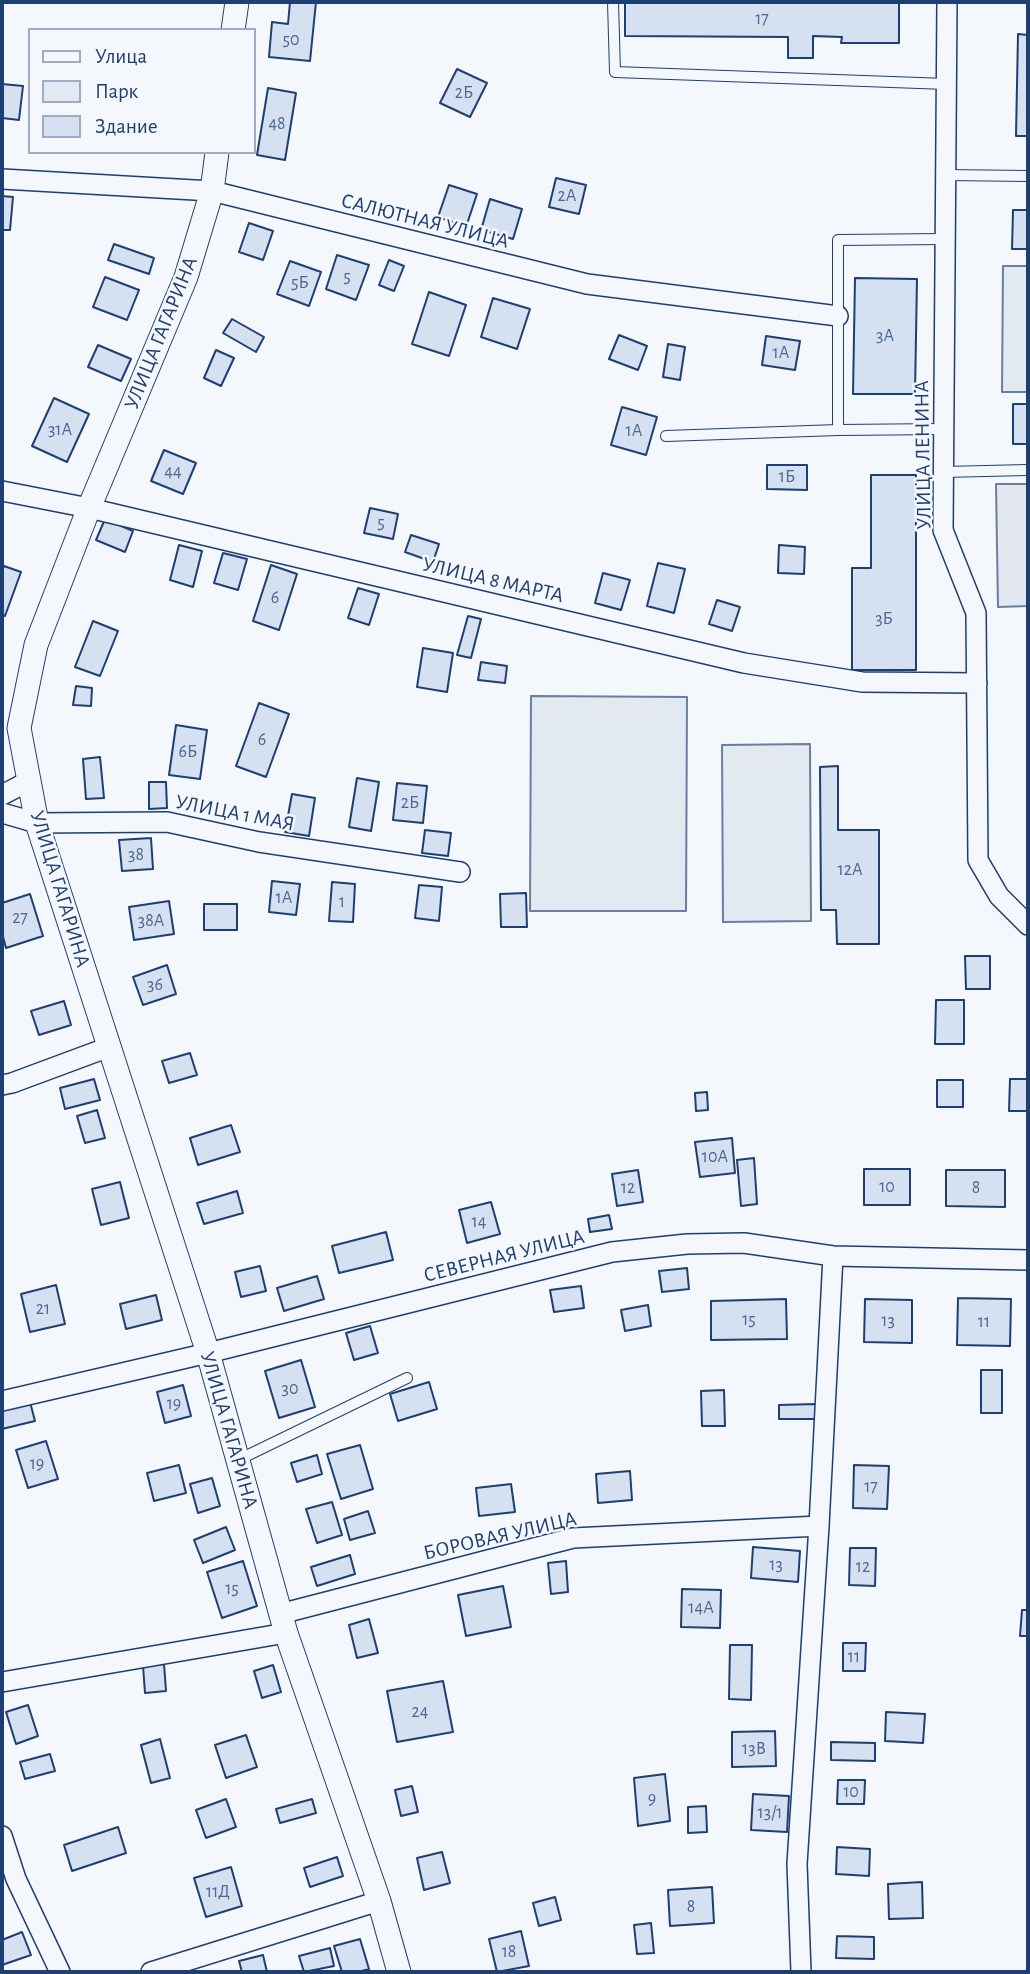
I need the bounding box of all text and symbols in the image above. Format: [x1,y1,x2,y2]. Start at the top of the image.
house number: 17 [755,8,769,30]
legend [28,28,256,154]
house number: 50 [282,29,300,51]
text: Улица [95,46,147,67]
text: Парк [95,81,138,102]
house number: 2Б [455,82,473,104]
house number: 48 [268,113,286,135]
text: Здание [95,116,158,137]
house number: 2А [558,185,576,207]
street label: САЛЮТНАЯ УЛИЦА [339,188,511,254]
street label: УЛИЦА ГАГАРИНА [119,253,203,413]
house number: 5 [343,266,351,288]
house number: 5Б [291,272,309,294]
house number: 3А [876,325,894,347]
house number: 1А [773,342,789,364]
street label: УЛИЦА ЛЕНИНА [909,380,937,530]
house number: 31А [48,419,72,441]
house number: 1А [626,420,642,442]
house number: 44 [164,461,182,483]
house number: 1Б [779,466,795,488]
house number: 5 [377,512,385,534]
street label: УЛИЦА 8 МАРТА [420,552,566,608]
house number: 6 [271,587,279,609]
house number: 3Б [875,608,893,630]
house number: 6 [258,729,266,751]
house number: 6Б [179,741,197,763]
street label: УЛИЦА 1 МАЯ [173,789,297,837]
house number: 2Б [401,792,419,814]
street label: УЛИЦА ГАГАРИНА [24,808,96,970]
house number: 38 [128,844,144,866]
house number: 12А [838,859,862,881]
house number: 1А [276,887,292,909]
house number: 1 [339,891,345,913]
house number: 27 [12,907,28,929]
house number: 38А [138,910,164,932]
house number: 36 [147,974,163,996]
house number: 10А [702,1146,728,1168]
house number: 10 [879,1176,895,1198]
house number: 12 [621,1177,635,1199]
house number: 8 [972,1177,980,1199]
house number: 14 [472,1211,486,1233]
street label: СЕВЕРНАЯ УЛИЦА [421,1224,587,1288]
house number: 21 [36,1298,50,1320]
house number: 15 [742,1309,756,1331]
house number: 13 [881,1310,895,1332]
house number: 11 [978,1311,990,1333]
street label: УЛИЦА ГАГАРИНА [194,1348,264,1512]
house number: 30 [282,1378,298,1400]
house number: 19 [167,1393,181,1415]
house number: 19 [30,1453,44,1475]
house number: 17 [864,1476,878,1498]
street label: БОРОВАЯ УЛИЦА [421,1506,579,1566]
house number: 13 [769,1554,783,1576]
house number: 12 [856,1556,870,1578]
house number: 15 [225,1578,239,1600]
house number: 14А [688,1597,714,1619]
house number: 11 [848,1646,860,1668]
house number: 24 [412,1701,428,1723]
house number: 13В [742,1738,766,1760]
house number: 10 [843,1781,859,1803]
house number: 9 [648,1788,656,1810]
house number: 13/1 [758,1802,782,1824]
house number: 11Д [206,1881,230,1903]
house number: 8 [687,1896,695,1918]
house number: 18 [502,1941,516,1963]

